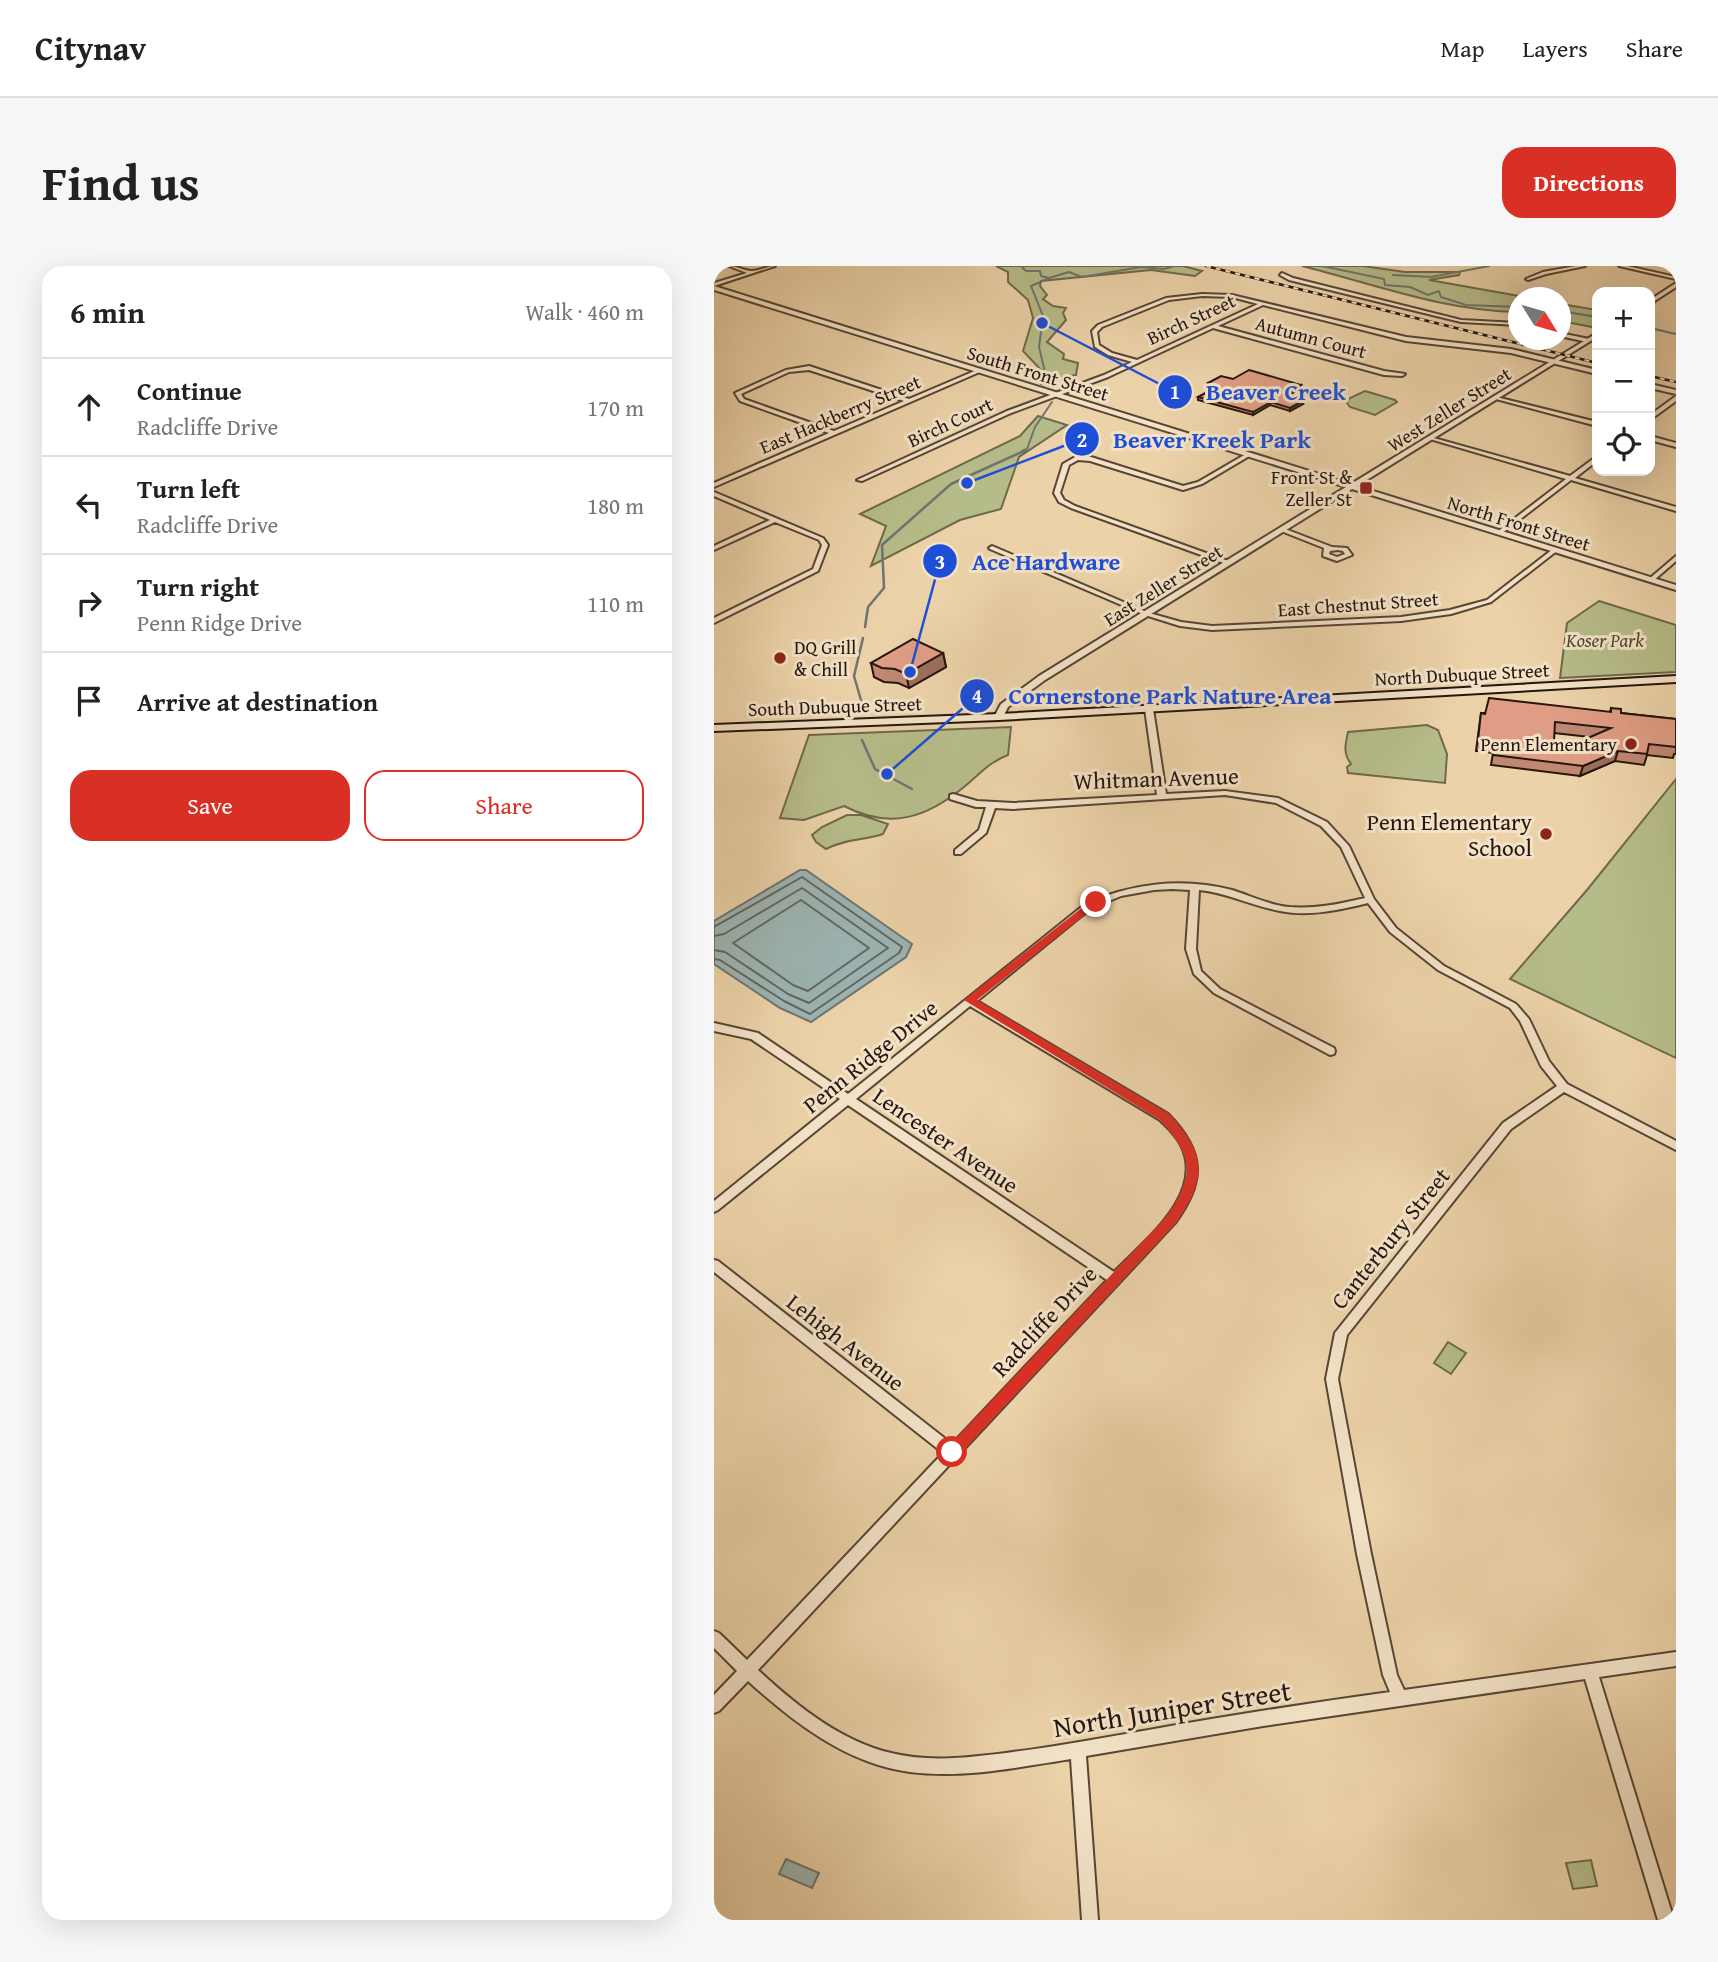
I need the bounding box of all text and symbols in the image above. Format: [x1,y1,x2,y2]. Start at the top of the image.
text: Citynav [35,24,146,72]
text: Map [1441,31,1484,66]
text: Layers [1522,31,1588,66]
text: Share [1626,31,1683,66]
text: Find us [42,146,200,218]
button: Directions [1502,147,1676,218]
street label: Birch Street [1142,286,1240,352]
north arrow [1508,287,1571,350]
map controls [1592,287,1655,476]
button: + [1592,287,1655,350]
text: 6 min [70,290,145,334]
text: Walk · 460 m [525,295,644,328]
street label: Autumn Court [1252,309,1370,365]
street label: South Front Street [964,338,1113,408]
button: − [1592,350,1655,413]
street label: West Zeller Street [1382,360,1517,458]
street label: East Hackberry Street [755,367,925,461]
callout: Beaver Creek [1157,369,1360,414]
text: Continue [137,371,242,410]
text: Beaver Creek [1206,374,1346,409]
text: 1 [1170,376,1180,407]
icon: ahead [70,388,108,426]
street label: Birch Court [903,390,998,454]
text: 170 m [587,391,644,424]
text: Radcliffe Drive [137,410,278,443]
button: locate [1592,413,1655,476]
callout: Beaver Kreek Park [1065,417,1325,462]
text: Beaver Kreek Park [1113,422,1311,457]
text: 2 [1077,424,1087,455]
place label: Front St & Zeller St [1271,463,1352,513]
text: Turn left [137,469,240,508]
marker: Front St & Zeller St [1358,480,1374,496]
icon: left [70,486,108,524]
street label: North Front Street [1444,488,1594,558]
text: 180 m [587,489,644,522]
text: Radcliffe Drive [137,508,278,541]
street label: East Zeller Street [1098,537,1228,633]
callout: Ace Hardware [923,539,1134,584]
text: Ace Hardware [972,544,1121,579]
text: 3 [935,546,945,577]
text: Turn right [137,567,259,606]
icon: right [70,584,108,622]
street label: East Chestnut Street [1277,584,1440,624]
text: 110 m [587,587,644,620]
text: Penn Ridge Drive [137,606,302,639]
park label: Koser Park [1565,626,1644,654]
place label: DQ Grill & Chill [794,633,856,683]
marker: DQ Grill & Chill [772,650,788,666]
street label: North Dubuque Street [1374,655,1550,693]
callout: Cornerstone Park Nature Area [959,673,1345,718]
text: Cornerstone Park Nature Area [1008,678,1332,713]
text: 4 [972,680,983,711]
icon: arrive [70,682,108,720]
text: Arrive at destination [137,682,378,721]
street label: South Dubuque Street [747,689,923,723]
place label: Penn Elementary [1480,730,1618,758]
marker: Penn Elementary [1623,736,1639,752]
street label: Whitman Avenue [1073,759,1239,797]
button: Save [70,770,350,841]
button: Share [364,770,644,841]
place label: Penn Elementary School [1367,805,1533,864]
marker: Penn Elementary School [1538,826,1554,842]
route end [1080,886,1111,917]
street label: Penn Ridge Drive [796,991,944,1121]
street label: Lencester Avenue [867,1079,1025,1201]
street label: Canterbury Street [1323,1160,1457,1316]
street label: Radcliffe Drive [984,1258,1104,1384]
street label: Lehigh Avenue [780,1285,912,1399]
route start [936,1436,967,1467]
street label: North Juniper Street [1050,1669,1294,1747]

